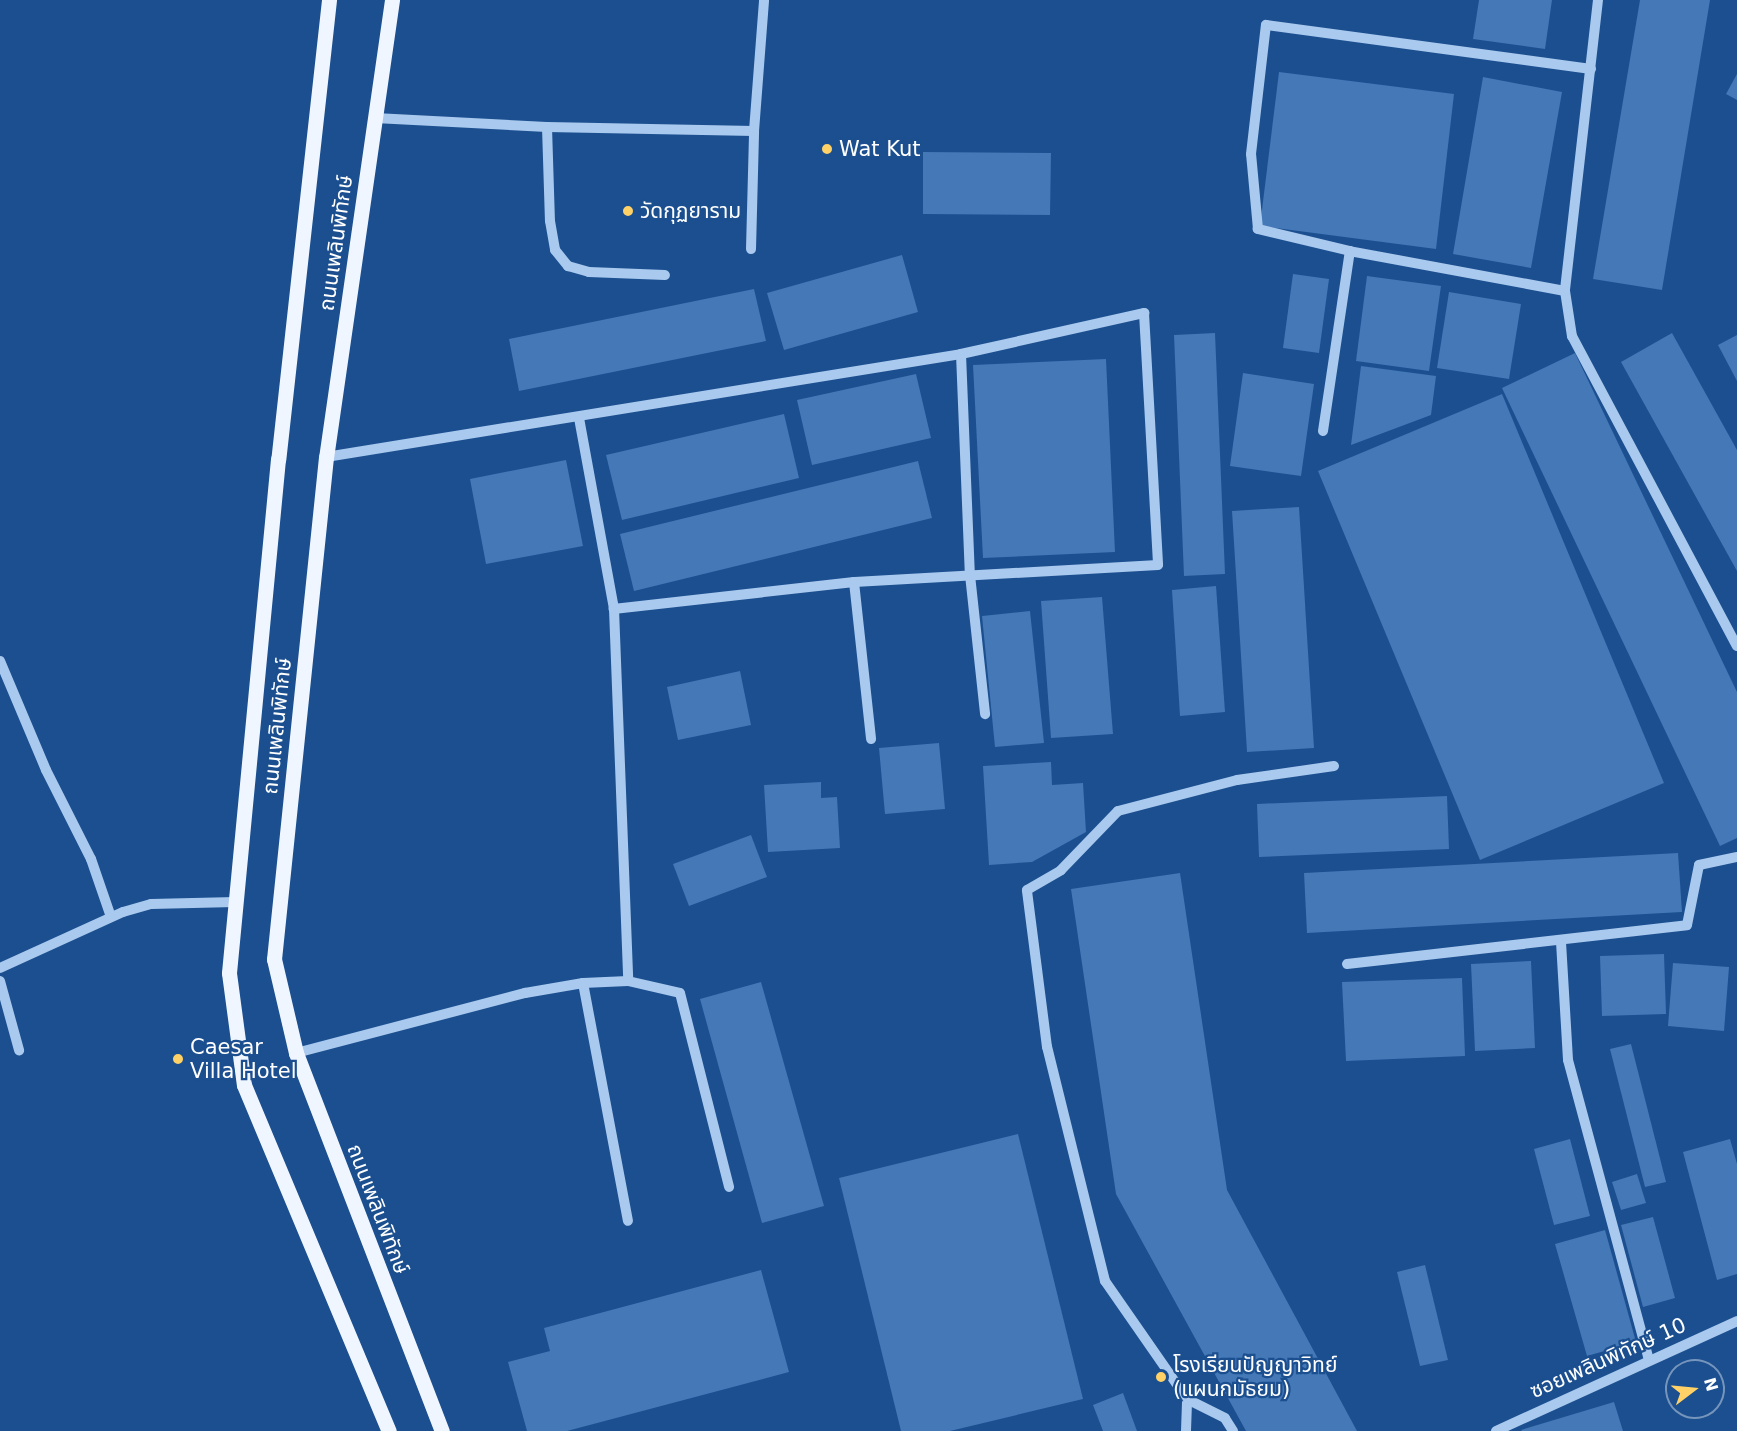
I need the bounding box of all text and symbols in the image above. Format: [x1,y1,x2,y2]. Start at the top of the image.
place label: Wat Kut [839,136,920,162]
marker: Wat Kut [820,142,834,156]
street label: ถนนเพลินพิทักษ์ [314,173,358,313]
place label: วัดกุฏยาราม [640,198,741,224]
marker: วัดกุฏยาราม [621,204,635,218]
street label: ถนนเพลินพิทักษ์ [257,657,297,795]
place label: Caesar Villa Hotel [190,1034,297,1084]
marker: Caesar Villa Hotel [171,1052,185,1066]
street label: ถนนเพลินพิทักษ์ [342,1141,414,1277]
street label: ซอยเพลินพิทักษ์ 10 [1526,1312,1690,1404]
place label: โรงเรียนปัญญาวิทย์ (แผนกมัธยม) [1173,1352,1337,1402]
north arrow [1665,1359,1725,1419]
marker: โรงเรียนปัญญาวิทย์ (แผนกมัธยม) [1154,1370,1168,1384]
text: N [1700,1375,1722,1393]

